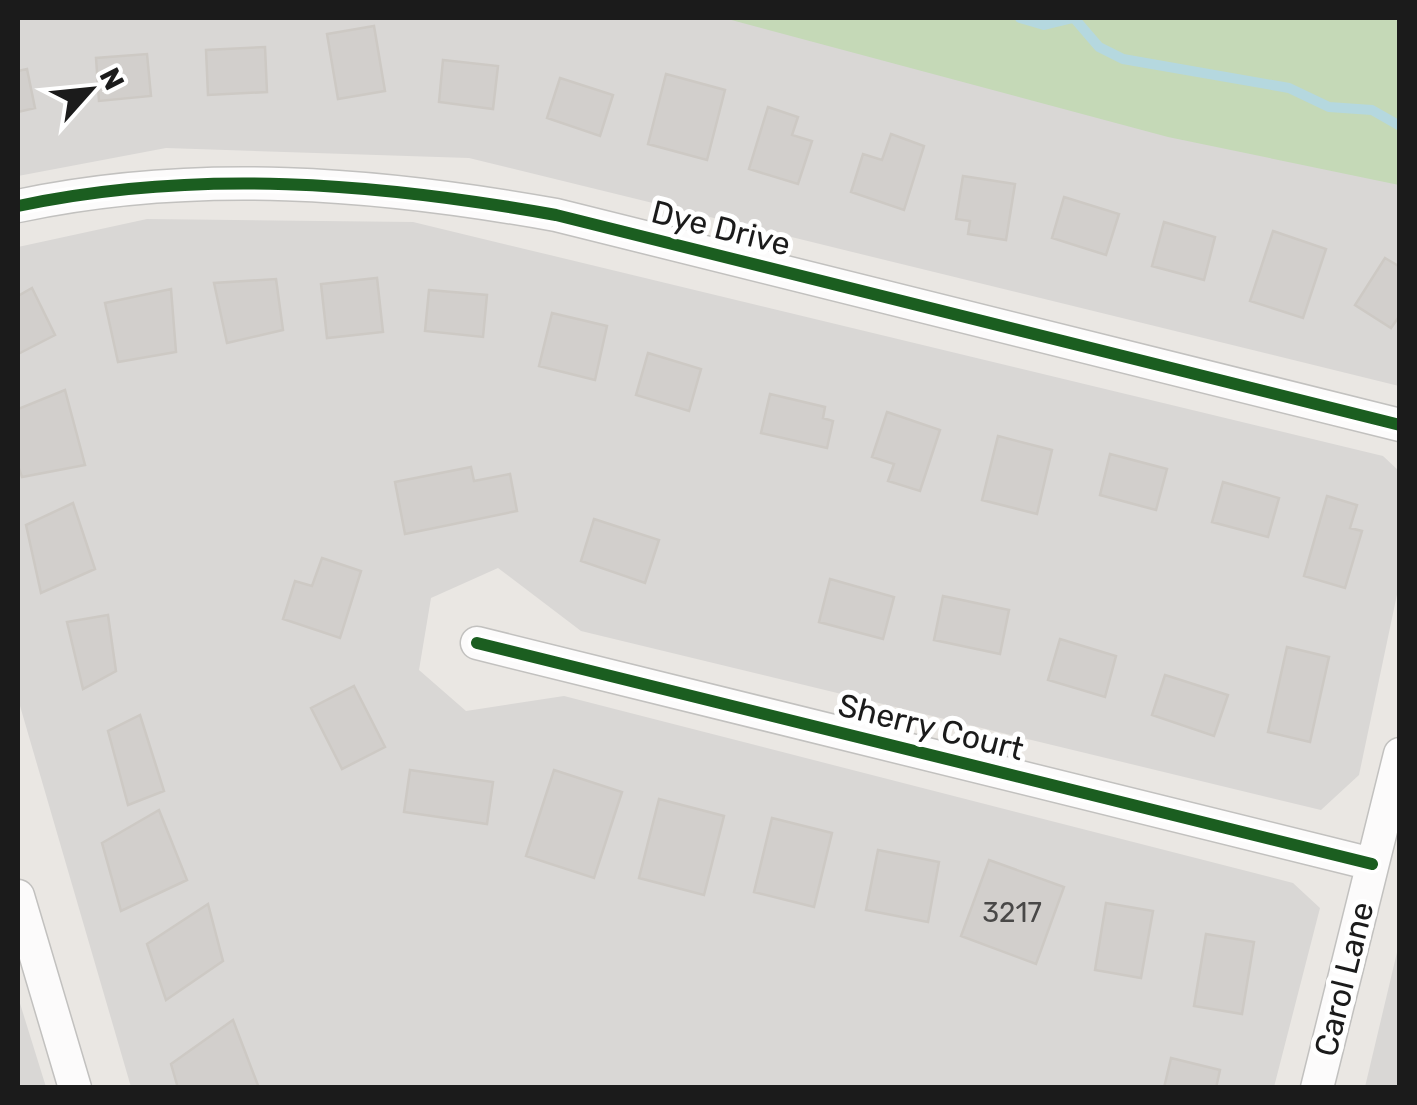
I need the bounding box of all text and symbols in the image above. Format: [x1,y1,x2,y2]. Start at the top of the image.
north arrow [40,40,140,140]
text: N [93,62,131,95]
street label: Dye Drive [648,192,794,264]
street label: Sherry Court [834,686,1028,768]
house number: 3217 [982,896,1042,929]
street label: Carol Lane [1306,898,1382,1060]

